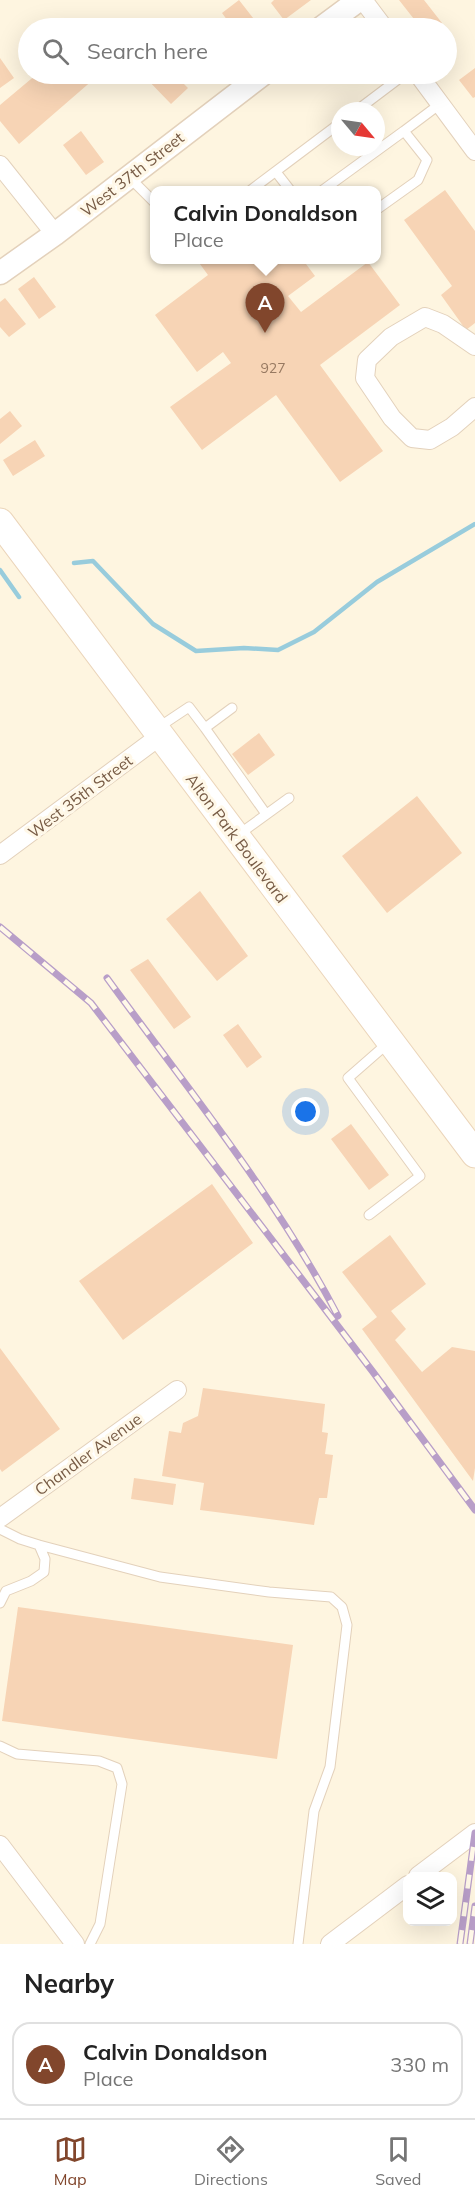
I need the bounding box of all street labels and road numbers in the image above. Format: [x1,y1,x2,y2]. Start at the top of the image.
street label: West 37th Street [76,127,188,221]
street label: West 35th Street [24,750,137,842]
street label: Alton Park Boulevard [182,769,292,907]
street label: Chandler Avenue [31,1409,145,1499]

